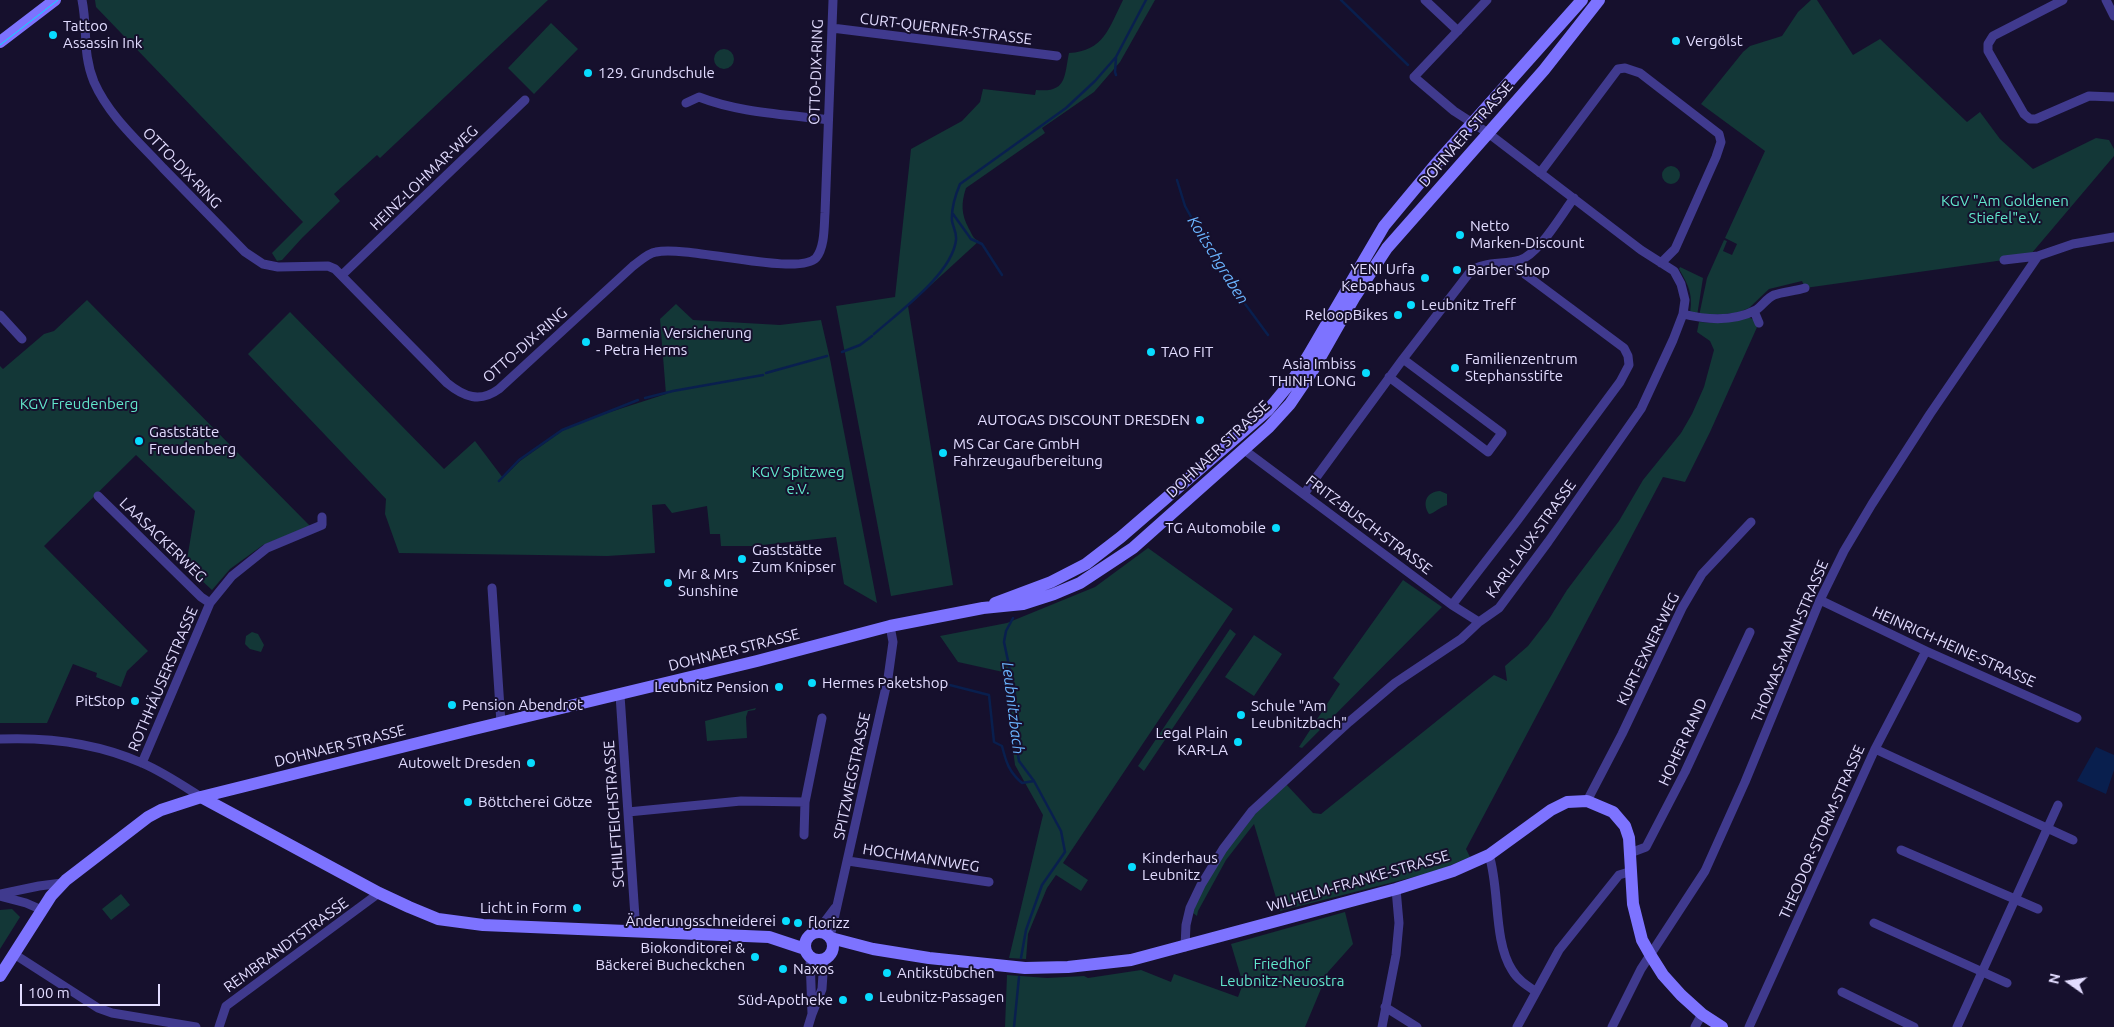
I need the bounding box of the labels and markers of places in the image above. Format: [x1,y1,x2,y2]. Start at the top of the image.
place label: Tattoo Assassin Ink [63,17,142,52]
marker: Tattoo Assassin Ink [47,29,59,41]
place label: Vergölst [1686,32,1743,50]
marker: Vergölst [1670,35,1682,47]
place label: 129. Grundschule [598,64,715,82]
marker: 129. Grundschule [582,67,594,79]
place label: Netto Marken-Discount [1470,217,1584,252]
marker: Netto Marken-Discount [1454,229,1466,241]
place label: YENI Urfa Kebaphaus [1341,260,1415,295]
place label: Barber Shop [1467,261,1550,279]
marker: Barber Shop [1451,264,1463,276]
marker: YENI Urfa Kebaphaus [1419,272,1431,284]
place label: Leubnitz Treff [1421,296,1516,314]
marker: Leubnitz Treff [1405,299,1417,311]
place label: ReloopBikes [1305,306,1388,324]
marker: ReloopBikes [1392,309,1404,321]
place label: Barmenia Versicherung - Petra Herms [596,324,752,359]
marker: Barmenia Versicherung - Petra Herms [580,336,592,348]
place label: TAO FIT [1161,343,1213,361]
marker: TAO FIT [1145,346,1157,358]
place label: Familienzentrum Stephansstifte [1465,350,1578,385]
place label: Asia Imbiss THINH LONG [1269,355,1356,390]
marker: Familienzentrum Stephansstifte [1449,362,1461,374]
marker: Asia Imbiss THINH LONG [1360,367,1372,379]
place label: AUTOGAS DISCOUNT DRESDEN [977,411,1190,429]
marker: AUTOGAS DISCOUNT DRESDEN [1194,414,1206,426]
place label: Gaststätte Freudenberg [149,423,236,458]
marker: Gaststätte Freudenberg [133,435,145,447]
place label: MS Car Care GmbH Fahrzeugaufbereitung [953,435,1103,470]
marker: MS Car Care GmbH Fahrzeugaufbereitung [937,447,949,459]
place label: TG Automobile [1165,519,1266,537]
marker: TG Automobile [1270,522,1282,534]
place label: Gaststätte Zum Knipser [752,541,836,576]
marker: Gaststätte Zum Knipser [736,553,748,565]
place label: Mr & Mrs Sunshine [678,565,739,600]
marker: Mr & Mrs Sunshine [662,577,674,589]
place label: Hermes Paketshop [822,674,948,692]
marker: Hermes Paketshop [806,677,818,689]
place label: Leubnitz Pension [654,678,769,696]
marker: Leubnitz Pension [773,681,785,693]
place label: PitStop [75,692,125,710]
marker: PitStop [129,695,141,707]
place label: Pension Abendrot [462,696,583,714]
place label: Schule "Am Leubnitzbach" [1251,697,1347,732]
marker: Pension Abendrot [446,699,458,711]
marker: Schule "Am Leubnitzbach" [1235,709,1247,721]
place label: Legal Plain KAR-LA [1156,724,1228,759]
marker: Legal Plain KAR-LA [1232,736,1244,748]
place label: Autowelt Dresden [398,754,521,772]
marker: Autowelt Dresden [525,757,537,769]
place label: Böttcherei Götze [478,793,593,811]
marker: Böttcherei Götze [462,796,474,808]
place label: Kinderhaus Leubnitz [1142,849,1218,884]
marker: Kinderhaus Leubnitz [1126,861,1138,873]
place label: Licht in Form [480,899,567,917]
marker: Licht in Form [571,902,583,914]
place label: Änderungsschneiderei [625,912,776,930]
place label: florizz [808,914,850,932]
marker: Änderungsschneiderei [780,915,792,927]
marker: florizz [792,917,804,929]
place label: Biokonditorei & Bäckerei Bucheckchen [596,939,745,974]
marker: Biokonditorei & Bäckerei Bucheckchen [749,951,761,963]
place label: Naxos [793,960,834,978]
marker: Naxos [777,963,789,975]
place label: Antikstübchen [897,964,995,982]
marker: Antikstübchen [881,967,893,979]
place label: Leubnitz-Passagen [879,988,1004,1006]
place label: Süd-Apotheke [738,991,833,1009]
marker: Leubnitz-Passagen [863,991,875,1003]
marker: Süd-Apotheke [837,994,849,1006]

